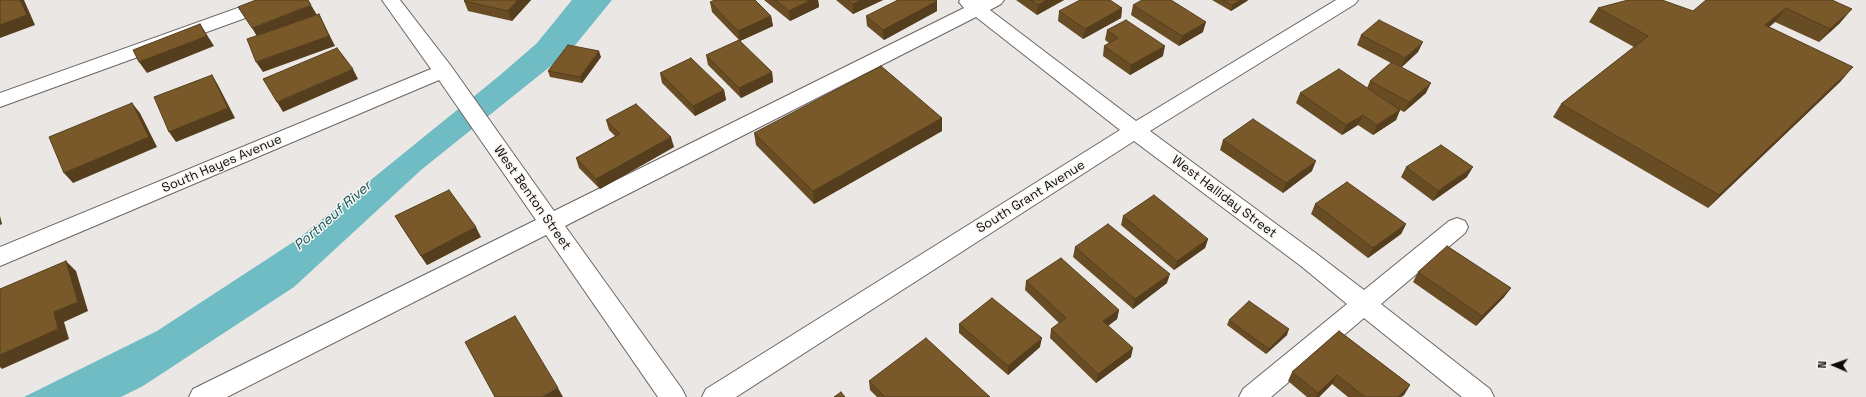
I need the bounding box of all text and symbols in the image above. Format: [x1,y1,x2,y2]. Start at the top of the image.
street label: South Hayes Avenue [160,132,284,196]
street label: West Benton Street [490,143,574,253]
street label: West Halliday Street [1169,152,1279,242]
street label: South Grant Avenue [974,157,1088,237]
water label: Portneuf River [291,178,375,254]
north arrow [1814,345,1854,385]
text: N [1815,361,1829,369]

